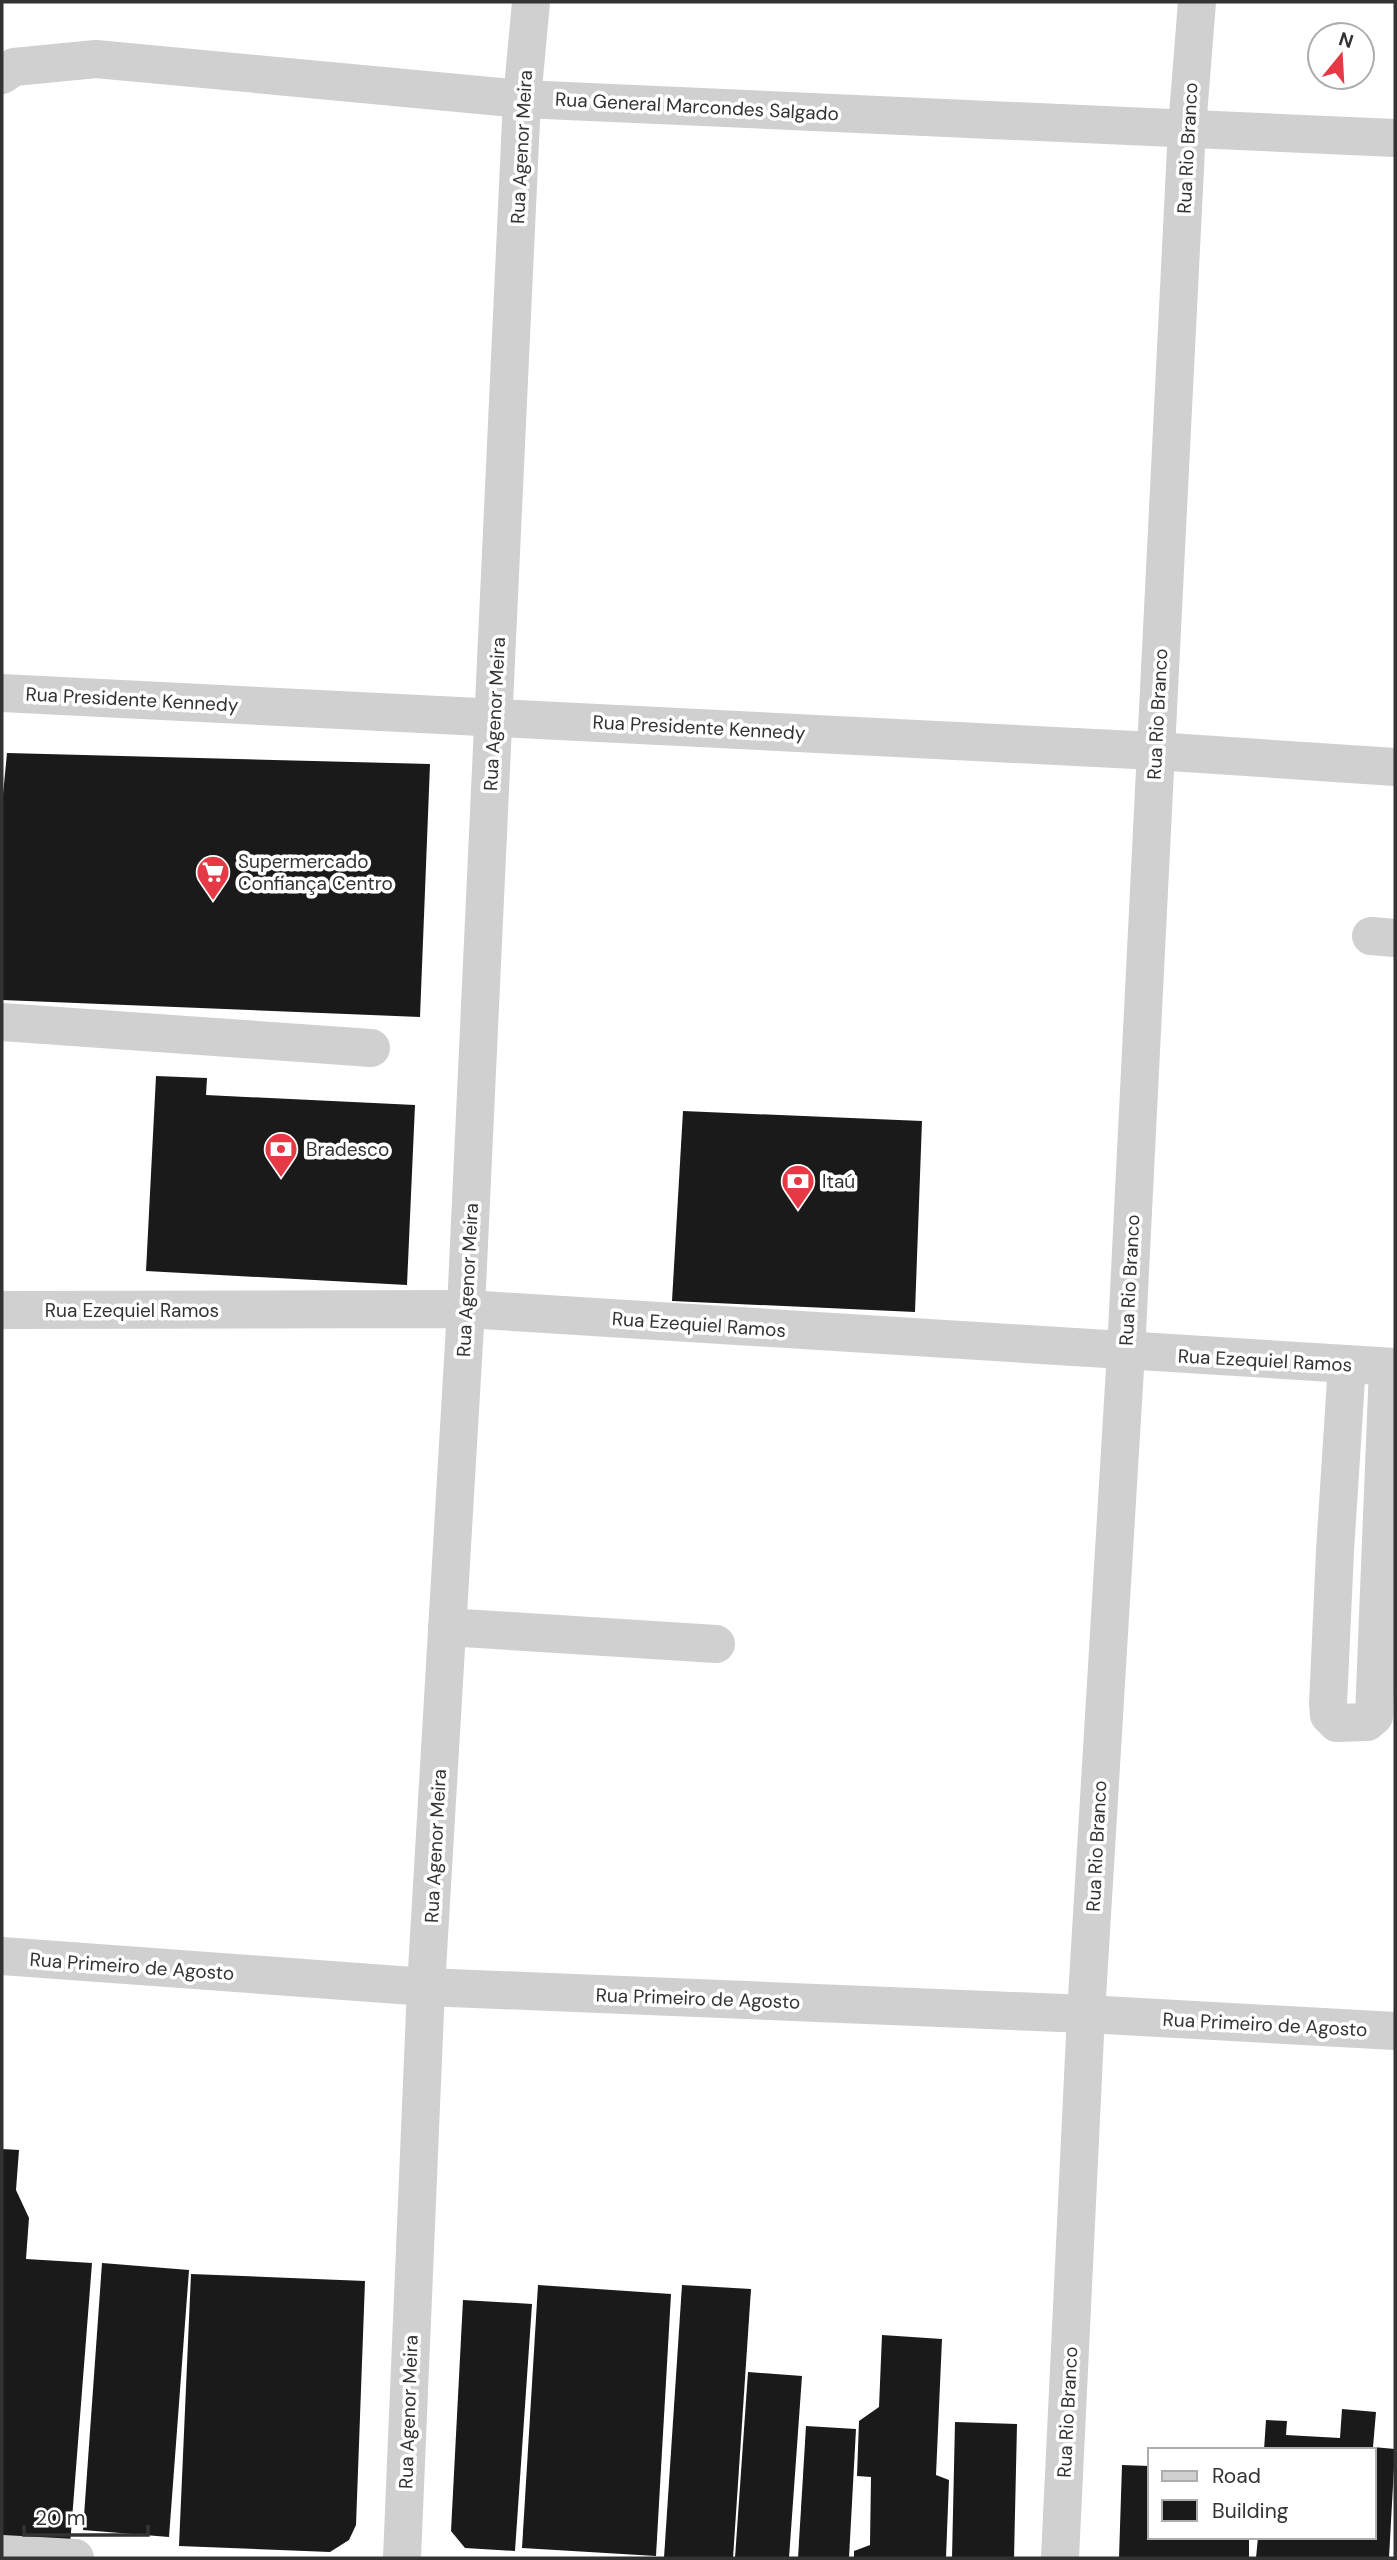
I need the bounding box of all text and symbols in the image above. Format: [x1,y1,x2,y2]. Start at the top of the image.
north arrow [1306,21,1376,91]
text: N [1336,26,1357,54]
street label: Rua Agenor Meira [505,69,538,225]
street label: Rua Rio Branco [1172,82,1203,214]
street label: Rua General Marcondes Salgado [554,87,840,126]
street label: Rua Agenor Meira [478,636,511,792]
street label: Rua Rio Branco [1142,648,1173,780]
street label: Rua Presidente Kennedy [25,681,239,718]
street label: Rua Presidente Kennedy [592,709,806,746]
place label: Supermercado Confiança Centro [238,849,393,896]
supermarket icon: Supermercado Confiança Centro [194,853,232,902]
bank icon: Bradesco [262,1130,300,1179]
place label: Bradesco [306,1137,389,1162]
bank icon: Itaú [779,1162,817,1211]
place label: Itaú [822,1169,855,1194]
street label: Rua Agenor Meira [451,1202,484,1358]
street label: Rua Rio Branco [1114,1214,1145,1346]
street label: Rua Ezequiel Ramos [45,1298,219,1323]
street label: Rua Ezequiel Ramos [611,1306,787,1343]
street label: Rua Ezequiel Ramos [1177,1343,1353,1378]
street label: Rua Agenor Meira [419,1768,452,1924]
street label: Rua Rio Branco [1081,1780,1112,1912]
street label: Rua Primeiro de Agosto [29,1947,235,1986]
street label: Rua Primeiro de Agosto [595,1982,801,2015]
street label: Rua Primeiro de Agosto [1162,2007,1368,2042]
street label: Rua Agenor Meira [393,2335,424,2489]
street label: Rua Rio Branco [1052,2346,1083,2478]
legend [1148,2448,1376,2539]
text: Road [1212,2462,1261,2490]
scale bar [24,2494,149,2538]
text: Building [1212,2497,1289,2525]
text: 20 m [35,2504,86,2532]

